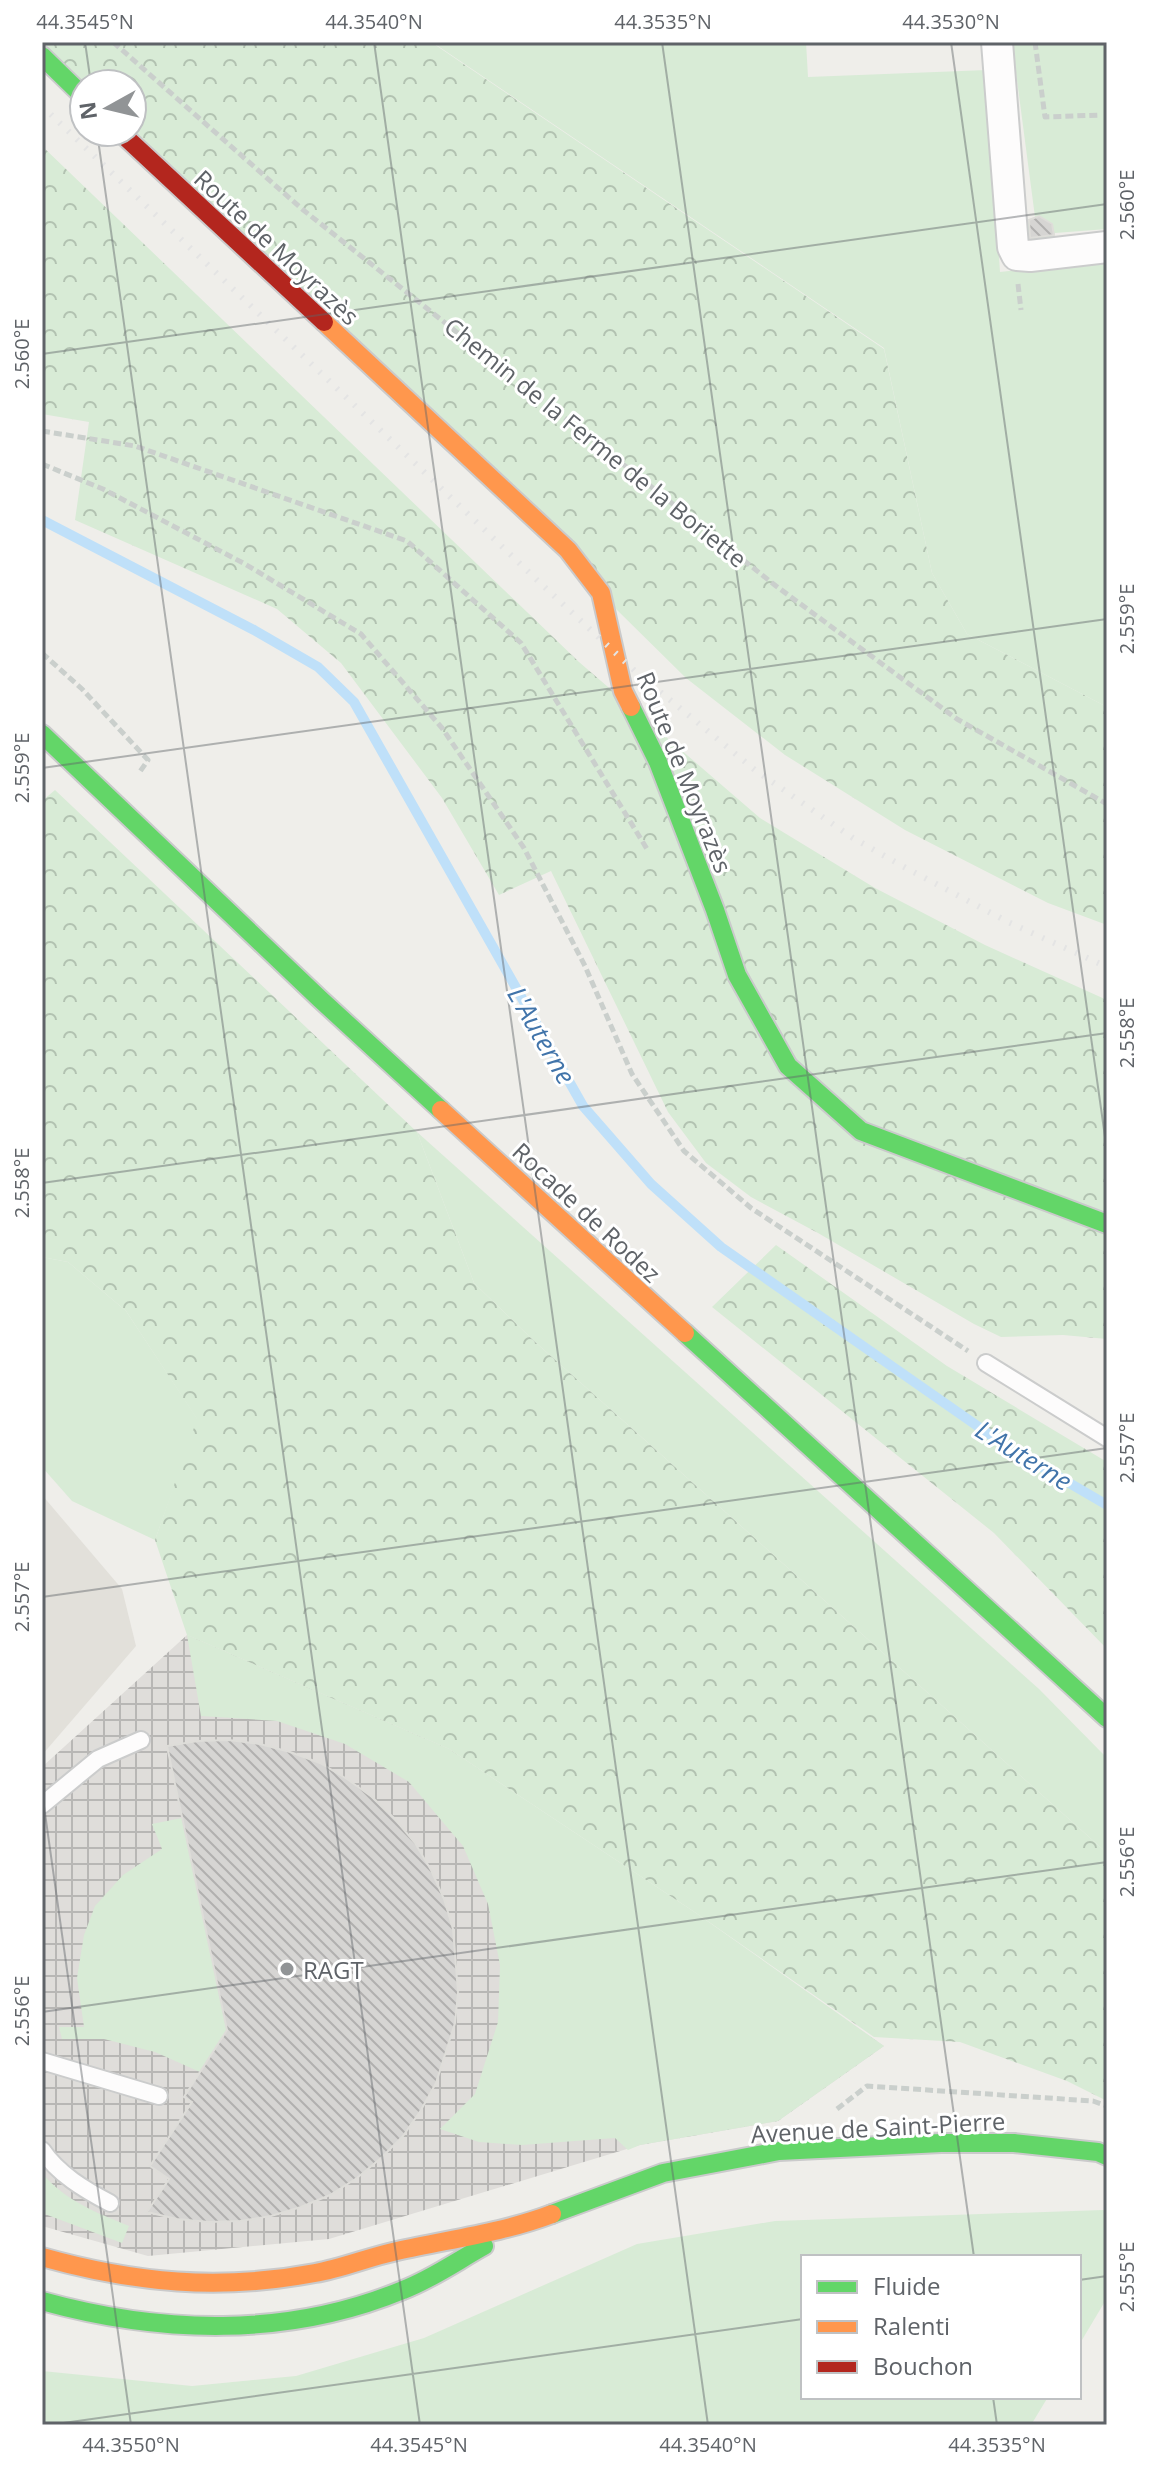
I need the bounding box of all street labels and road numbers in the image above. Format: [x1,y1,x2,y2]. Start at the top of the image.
street label: Route de Moyrazès [187,162,367,332]
street label: Chemin de la Ferme de la Boriette [438,310,754,574]
street label: Route de Moyrazès [630,667,740,877]
street label: Rocade de Rodez [506,1135,668,1289]
street label: Avenue de Saint-Pierre [750,2104,1006,2150]

